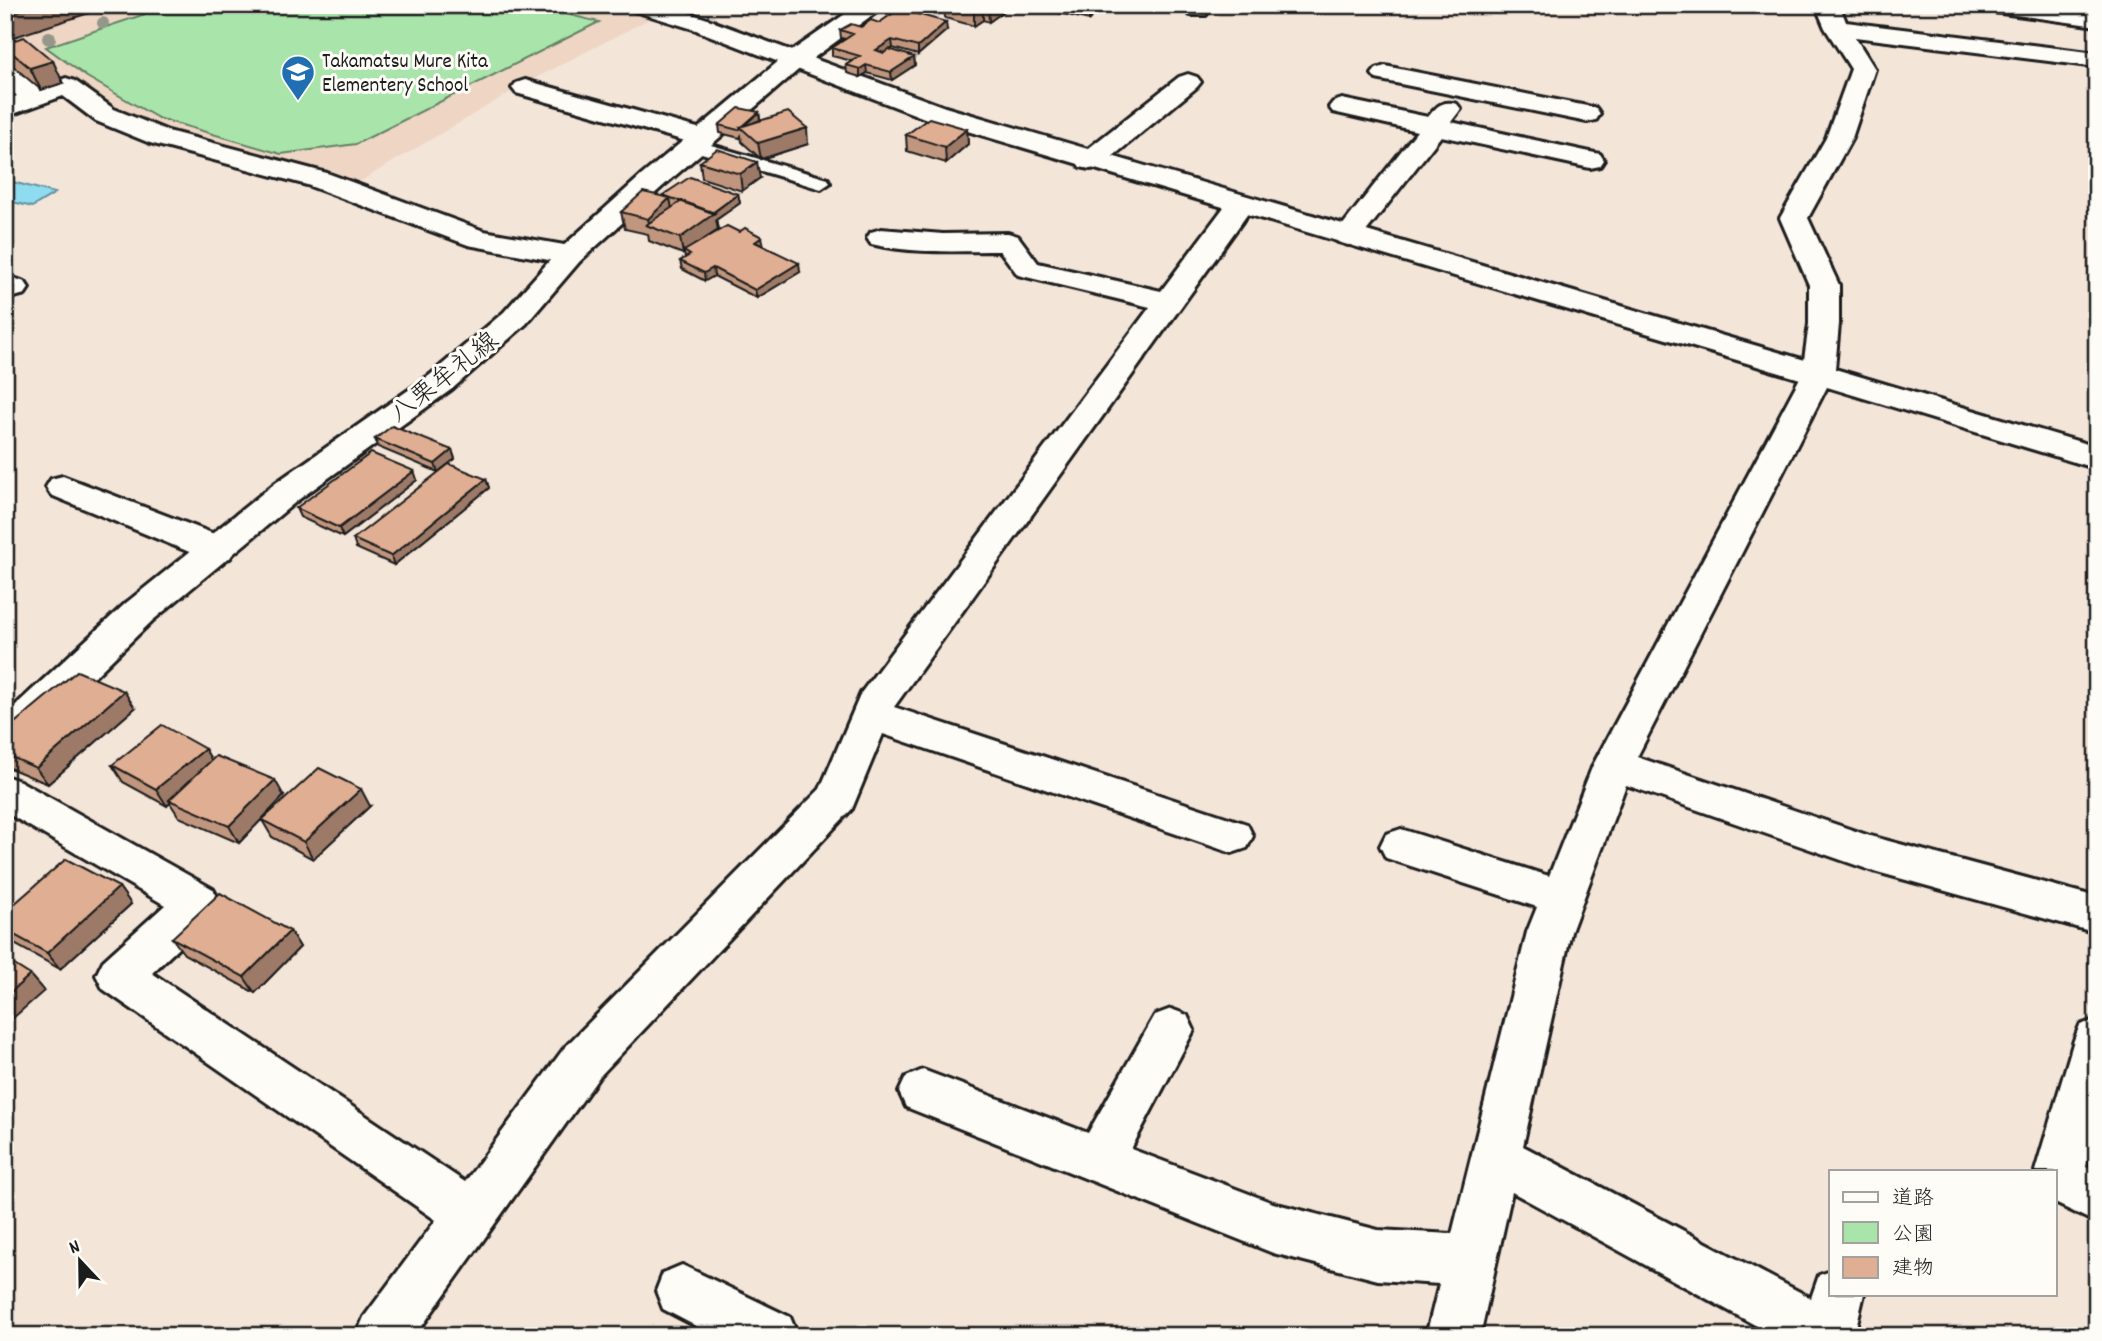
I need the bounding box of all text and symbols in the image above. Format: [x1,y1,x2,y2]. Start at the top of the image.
place label: Takamatsu Mure Kita Elementery School [322,48,489,102]
school or university icon: Takamatsu Mure Kita Elementery School [279,53,317,102]
street label: 八栗牟礼線 [383,324,508,433]
legend [1829,1170,2056,1296]
text: 道路 [1892,1185,1934,1215]
text: 公園 [1892,1221,1934,1251]
north arrow [46,1226,116,1296]
text: N [66,1234,84,1263]
text: 建物 [1892,1255,1934,1285]

